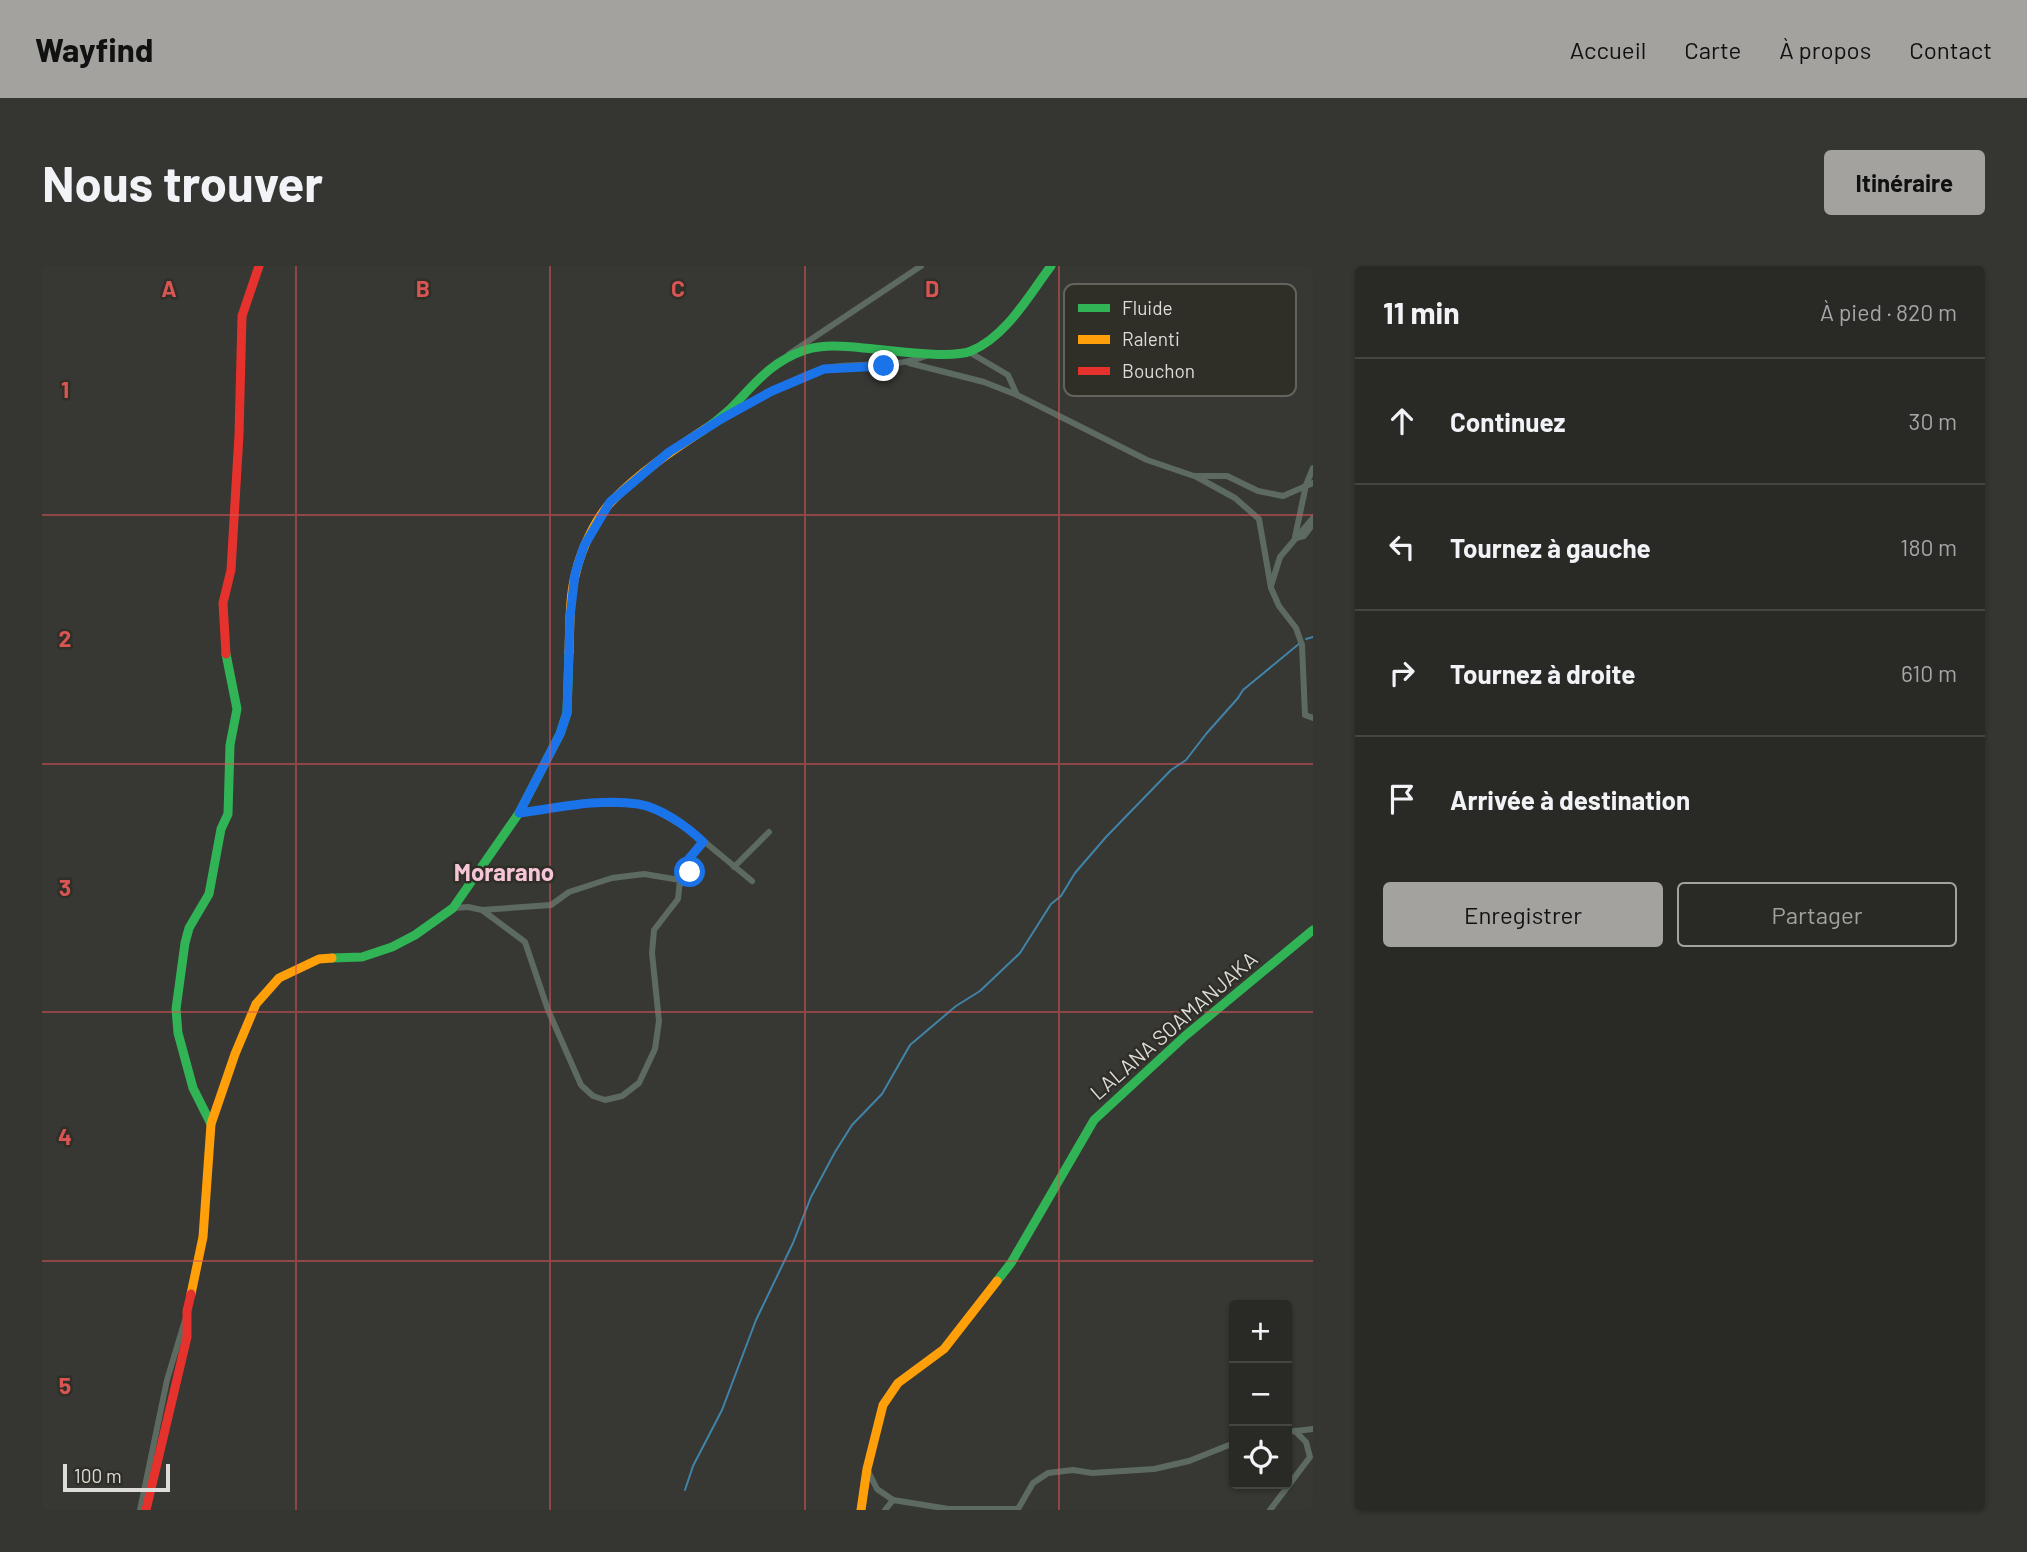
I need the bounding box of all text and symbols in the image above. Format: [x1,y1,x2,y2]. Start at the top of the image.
text: Wayfind [35,29,153,69]
text: Accueil [1570,35,1646,64]
text: Carte [1684,35,1741,64]
text: À propos [1779,35,1871,64]
text: Contact [1909,35,1992,64]
button: Itinéraire [1824,150,1985,215]
text: Nous trouver [42,153,323,212]
text: A [161,274,177,302]
text: B [416,274,430,302]
text: C [671,274,685,302]
text: D [925,274,939,302]
legend [1064,284,1296,396]
text: 11 min [1383,294,1460,330]
text: Fluide [1122,296,1173,319]
text: À pied · 820 m [1820,298,1957,326]
text: Ralenti [1122,327,1180,350]
route end [868,350,899,381]
text: Bouchon [1122,359,1195,382]
text: 1 [61,375,69,403]
icon: ahead [1383,402,1421,440]
text: Continuez [1450,406,1566,437]
text: 30 m [1909,407,1957,435]
icon: left [1383,528,1421,566]
text: Tournez à gauche [1450,532,1651,563]
text: 180 m [1900,533,1957,561]
text: 2 [59,624,71,652]
icon: right [1383,654,1421,692]
text: Tournez à droite [1450,658,1635,689]
text: 610 m [1901,659,1957,687]
icon: arrive [1383,780,1421,818]
text: Arrivée à destination [1450,784,1690,815]
route start [674,856,705,887]
district label: Morarano [454,857,554,886]
text: 3 [59,873,71,901]
button: Enregistrer [1383,882,1663,947]
button: Partager [1677,882,1957,947]
street label: LALANA SOAMANJAKA [1084,945,1262,1104]
text: 4 [58,1122,72,1150]
map controls [1229,1300,1292,1489]
button: + [1229,1300,1292,1363]
button: − [1229,1363,1292,1426]
text: 5 [59,1371,71,1399]
button: locate [1229,1426,1292,1489]
scale bar [63,1461,170,1493]
text: 100 m [74,1464,122,1487]

